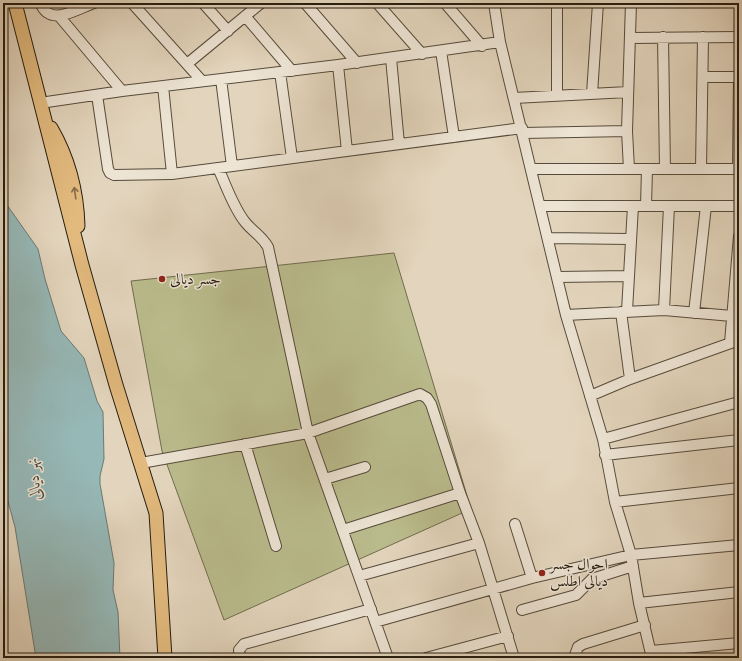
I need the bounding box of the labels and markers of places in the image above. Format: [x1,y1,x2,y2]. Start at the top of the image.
place label: جسر ديالى [170,270,221,289]
marker: جسر ديالى [157,274,167,284]
place label: احوال جسر ديالى اطلس [548,555,608,591]
marker: احوال جسر ديالى اطلس [537,568,547,578]

